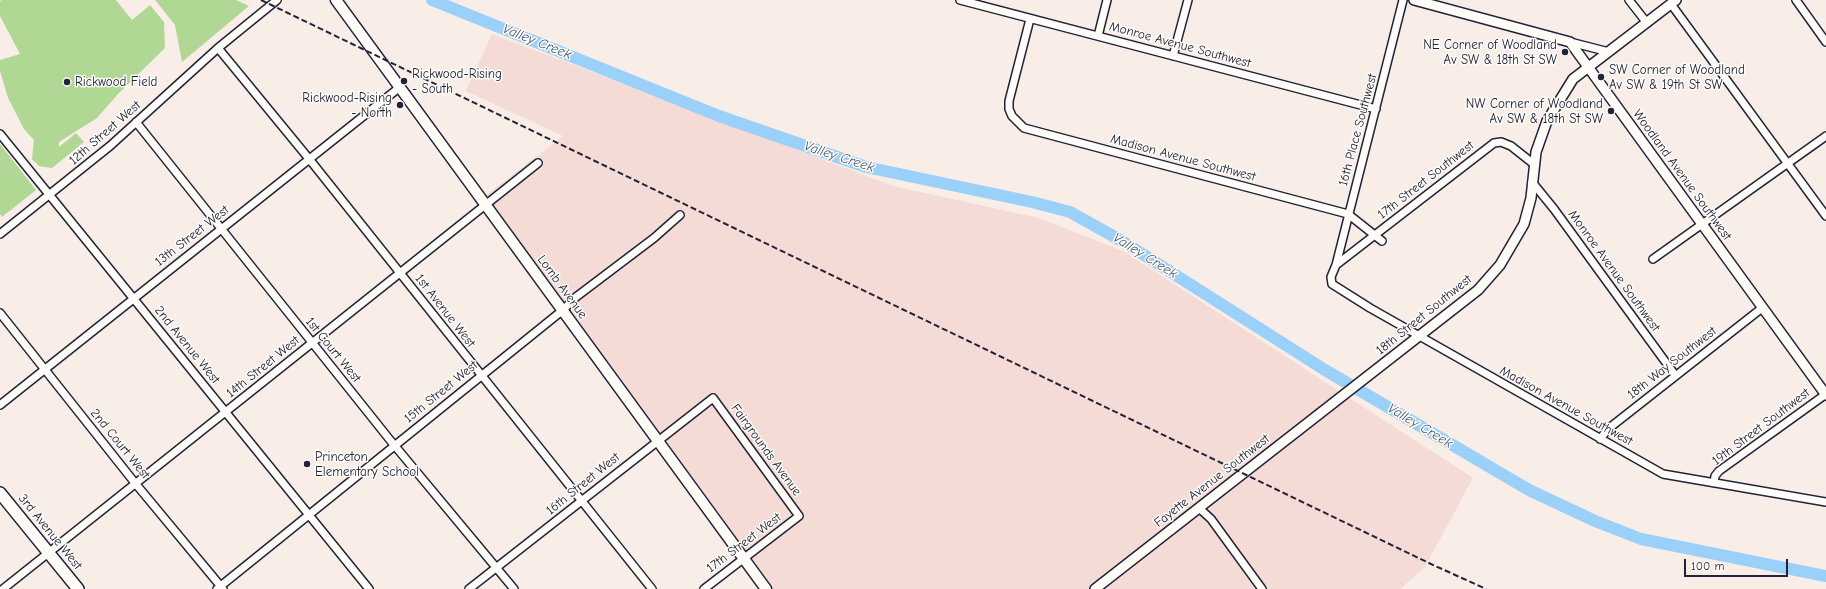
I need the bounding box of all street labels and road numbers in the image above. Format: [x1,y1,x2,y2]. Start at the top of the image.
street label: Monroe Avenue Southwest [1107,19,1253,71]
street label: 16th Place Southwest [1335,72,1381,188]
street label: 12th Street West [66,98,144,168]
street label: Woodland Avenue Southwest [1629,107,1735,243]
street label: Madison Avenue Southwest [1109,131,1257,185]
street label: 17th Street Southwest [1375,138,1477,222]
street label: 13th Street West [152,202,232,270]
street label: Monroe Avenue Southwest [1565,207,1663,335]
street label: Lomb Avenue [534,252,590,322]
street label: 1st Avenue West [412,271,478,351]
street label: 18th Street Southwest [1373,272,1475,358]
street label: 2nd Avenue West [151,303,223,387]
street label: 1st Court West [302,314,364,386]
street label: 18th Way Southwest [1624,323,1720,403]
street label: 14th Street West [223,333,303,401]
street label: 15th Street West [401,358,481,426]
street label: Madison Avenue Southwest [1497,363,1635,449]
street label: 19th Street Southwest [1709,385,1813,469]
street label: Fairgrounds Avenue [727,401,805,499]
street label: 2nd Court West [87,406,153,482]
street label: Fayette Avenue Southwest [1151,431,1273,531]
street label: 16th Street West [543,450,623,518]
street label: 3rd Avenue West [15,491,85,573]
street label: 17th Street West [704,510,784,576]

